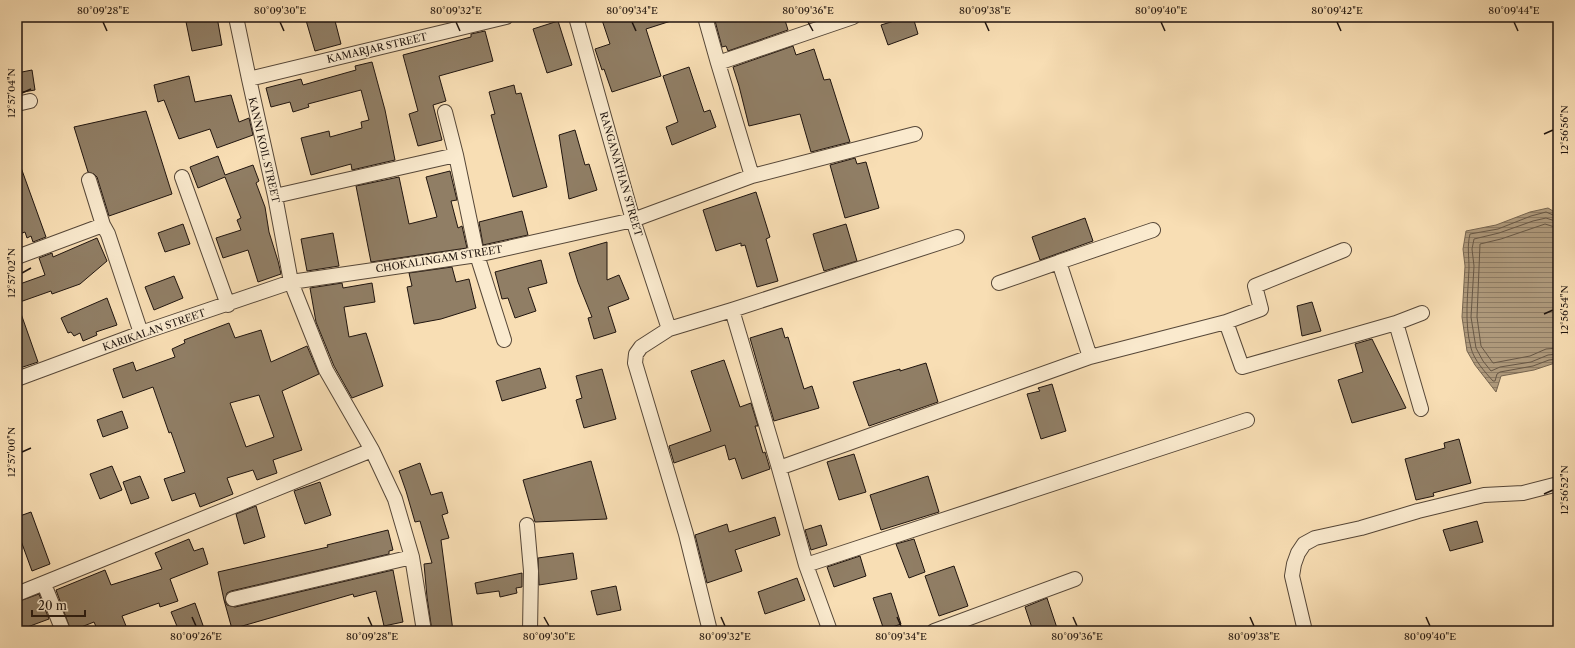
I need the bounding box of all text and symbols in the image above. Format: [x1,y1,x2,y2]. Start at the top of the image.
text: 80°09'28"E [77,4,129,17]
text: 80°09'30"E [254,4,306,17]
text: 80°09'32"E [430,4,482,17]
text: 80°09'34"E [606,4,658,17]
text: 80°09'36"E [782,4,834,17]
text: 80°09'38"E [959,4,1011,17]
text: 80°09'40"E [1135,4,1187,17]
text: 80°09'42"E [1311,4,1363,17]
text: 80°09'44"E [1488,4,1540,17]
street label: KAMARJAR STREET [326,30,429,66]
text: 12°57'04"N [5,68,18,118]
street label: KANNI KOIL STREET [245,96,283,205]
text: 12°56'56"N [1558,105,1571,155]
street label: RANGANATHAN STREET [597,110,645,239]
street label: CHOKALINGAM STREET [375,242,504,275]
text: 12°57'02"N [5,248,18,298]
text: 12°56'54"N [1558,285,1571,335]
street label: KARIKALAN STREET [101,306,208,354]
text: 12°57'00"N [5,427,18,477]
text: 12°56'52"N [1558,465,1571,515]
scale bar [32,592,85,618]
text: 20 m [38,598,67,613]
text: 80°09'26"E [170,630,222,643]
text: 80°09'28"E [346,630,398,643]
text: 80°09'30"E [523,630,575,643]
text: 80°09'32"E [699,630,751,643]
text: 80°09'34"E [875,630,927,643]
text: 80°09'36"E [1051,630,1103,643]
text: 80°09'38"E [1228,630,1280,643]
text: 80°09'40"E [1404,630,1456,643]

